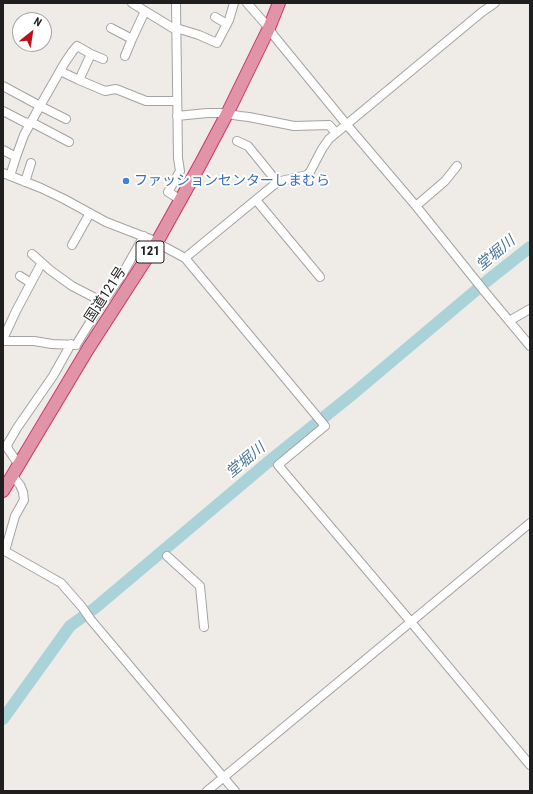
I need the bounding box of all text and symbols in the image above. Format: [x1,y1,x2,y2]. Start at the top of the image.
north arrow [12,12,52,52]
text: N [32,15,44,29]
place label: ファッションセンターしまむら [134,173,330,189]
marker: ファッションセンターしまむら [121,176,131,186]
water label: 堂堀川 [473,233,519,275]
road number: 121 [136,241,164,263]
street label: 国道121号 [82,264,130,326]
water label: 堂堀川 [223,440,269,482]

